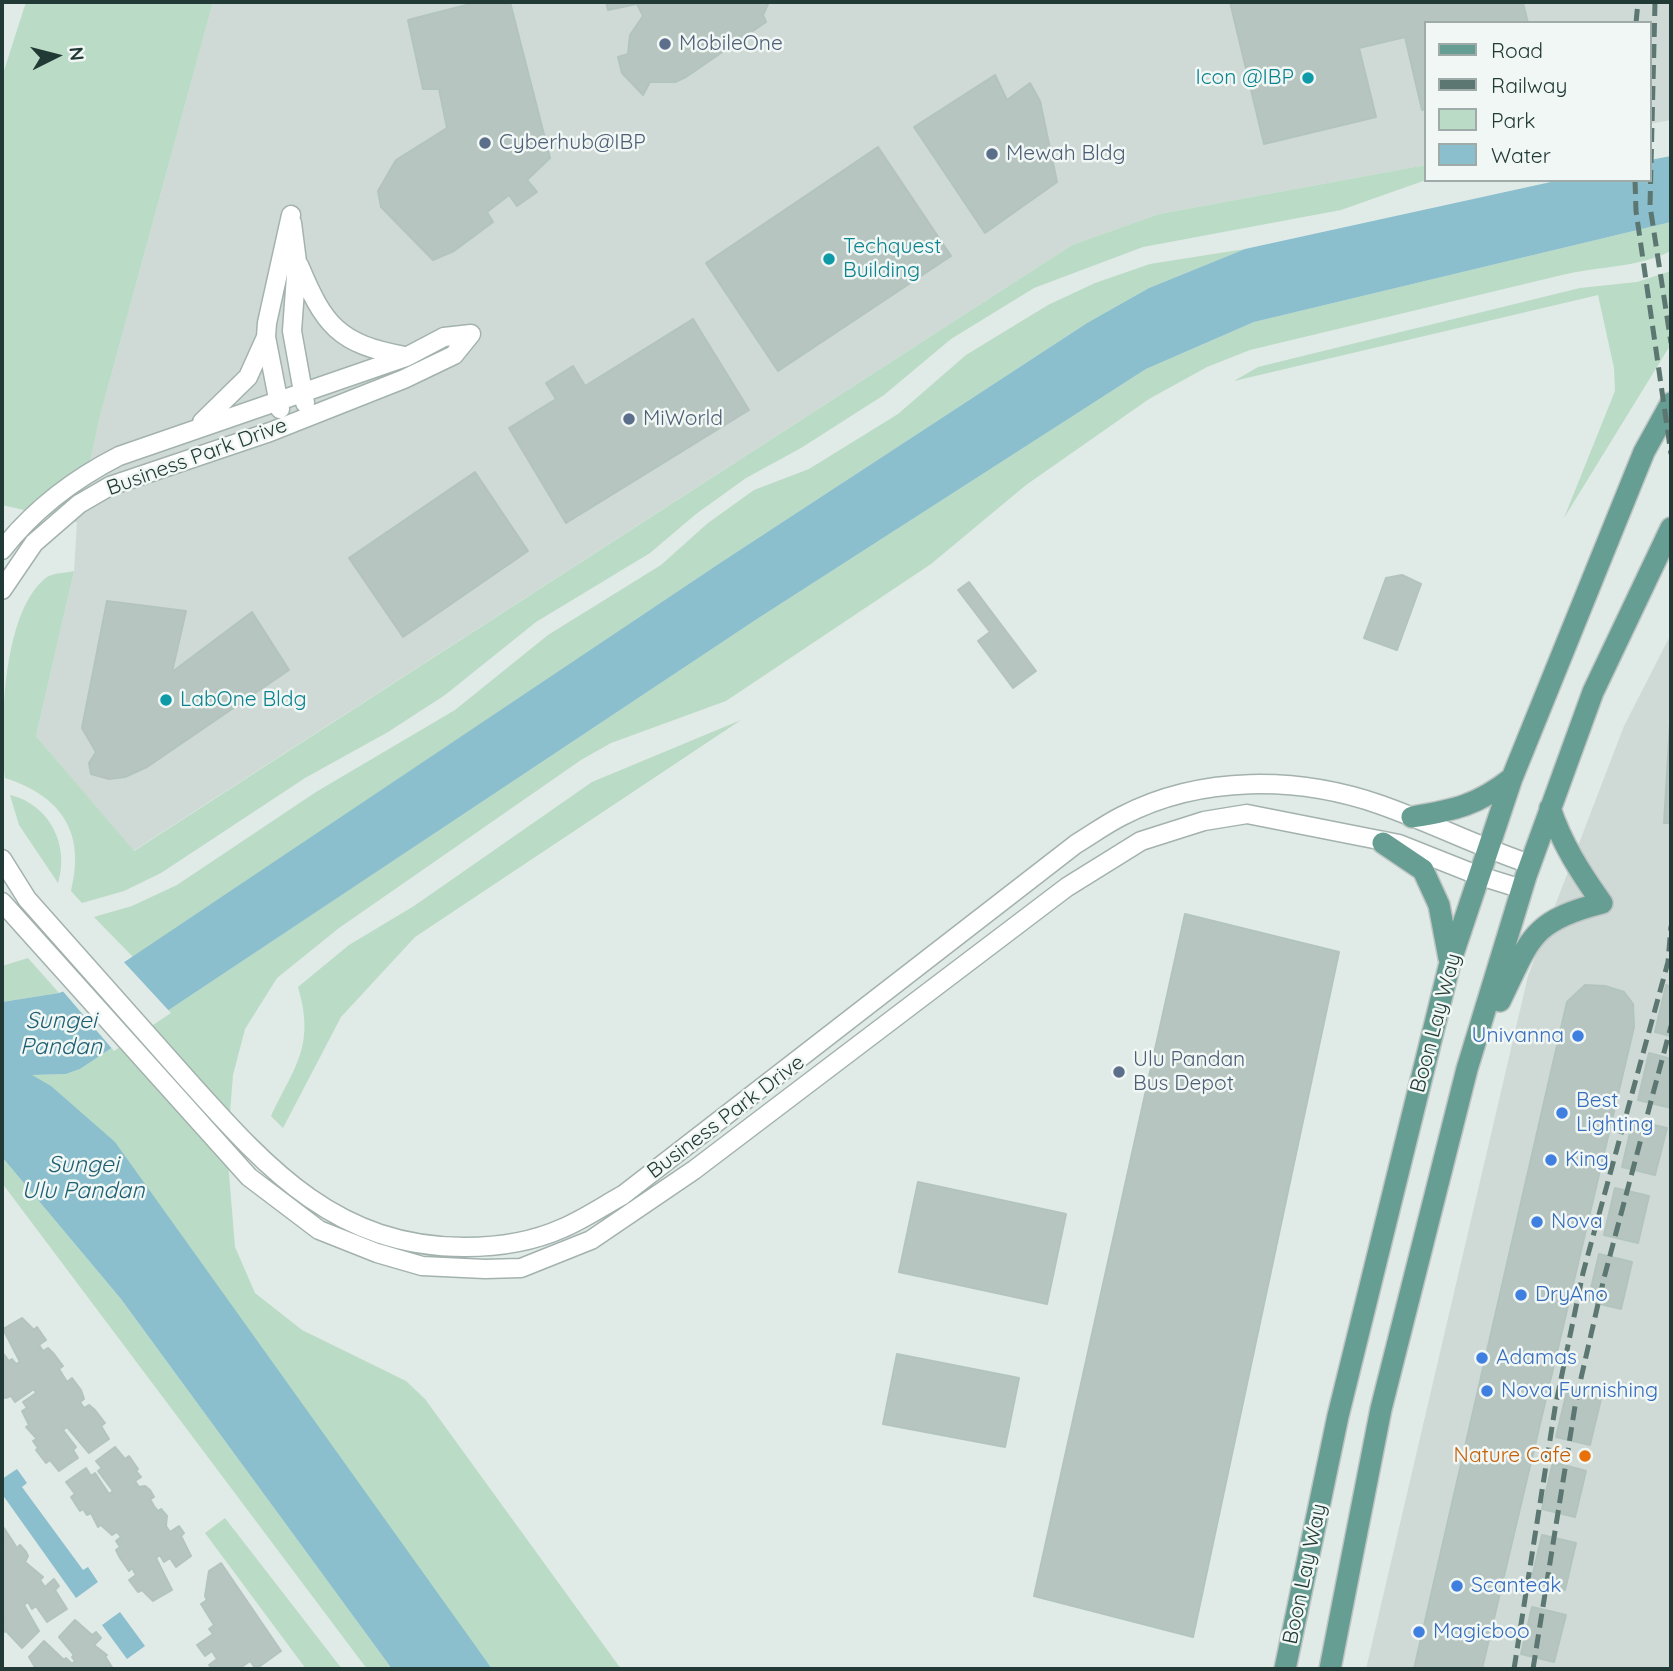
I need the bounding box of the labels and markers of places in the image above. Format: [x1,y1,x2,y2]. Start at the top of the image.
place label: MobileOne [679,31,783,57]
marker: MobileOne [657,36,673,52]
place label: Icon @IBP [1195,65,1294,91]
marker: Icon @IBP [1300,70,1316,86]
place label: Cyberhub@IBP [499,130,646,156]
marker: Cyberhub@IBP [477,135,493,151]
place label: Mewah Bldg [1006,141,1126,167]
marker: Mewah Bldg [984,146,1000,162]
place label: Techquest Building [843,234,941,284]
marker: Techquest Building [821,251,837,267]
place label: MiWorld [643,406,723,432]
marker: MiWorld [621,411,637,427]
place label: LabOne Bldg [180,687,307,713]
marker: LabOne Bldg [158,692,174,708]
place label: Univanna [1472,1023,1564,1049]
marker: Univanna [1570,1028,1586,1044]
place label: Ulu Pandan Bus Depot [1133,1047,1245,1097]
marker: Ulu Pandan Bus Depot [1111,1064,1127,1080]
place label: Best Lighting [1576,1088,1654,1138]
marker: Best Lighting [1554,1105,1570,1121]
place label: King [1565,1147,1609,1173]
marker: King [1543,1152,1559,1168]
place label: Nova [1551,1209,1603,1235]
marker: Nova [1529,1214,1545,1230]
place label: DryAno [1535,1282,1608,1308]
marker: DryAno [1513,1287,1529,1303]
place label: Adamas [1496,1345,1577,1371]
marker: Adamas [1474,1350,1490,1366]
place label: Nova Furnishing [1501,1378,1658,1404]
marker: Nova Furnishing [1479,1383,1495,1399]
place label: Nature Cafe [1454,1443,1571,1469]
marker: Nature Cafe [1577,1448,1593,1464]
place label: Scanteak [1471,1573,1561,1599]
marker: Scanteak [1449,1578,1465,1594]
place label: Magicboo [1433,1619,1530,1645]
marker: Magicboo [1411,1624,1427,1640]

